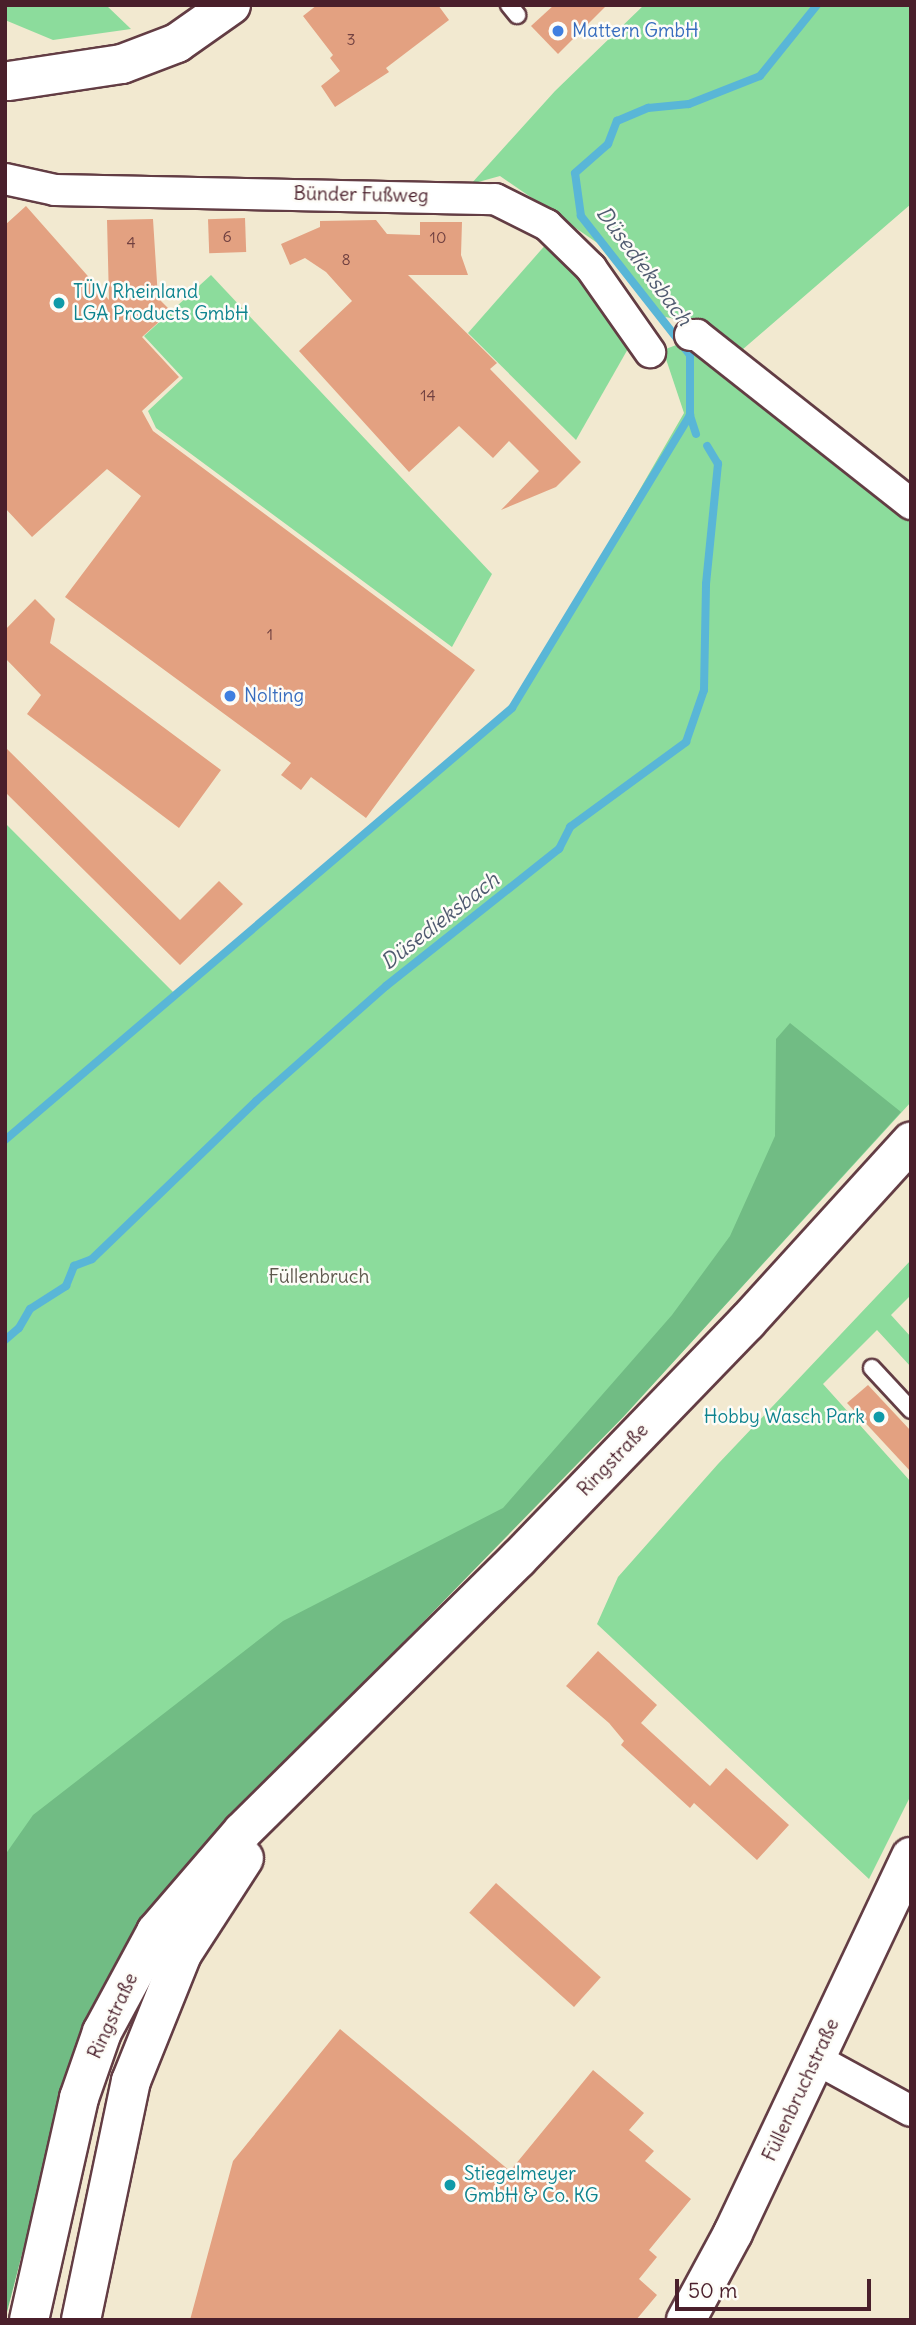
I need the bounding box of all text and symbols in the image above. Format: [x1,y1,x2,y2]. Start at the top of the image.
place label: Mattern GmbH [572,20,699,42]
marker: Mattern GmbH [550,23,566,39]
house number: 3 [346,29,356,49]
street label: Bünder Fußweg [293,182,429,208]
water label: Düsedieksbach [591,201,697,331]
house number: 6 [222,226,232,246]
house number: 10 [430,227,446,247]
house number: 4 [126,232,136,252]
house number: 8 [341,249,351,269]
place label: TÜV Rheinland LGA Products GmbH [73,281,249,325]
marker: TÜV Rheinland LGA Products GmbH [51,295,67,311]
house number: 14 [420,385,436,405]
house number: 1 [267,624,273,644]
place label: Nolting [244,685,304,707]
marker: Nolting [222,688,238,704]
water label: Düsedieksbach [376,867,504,975]
park label: Füllenbruch [269,1266,369,1288]
place label: Hobby Wasch Park [704,1406,865,1428]
marker: Hobby Wasch Park [871,1409,887,1425]
street label: Ringstraße [573,1419,653,1501]
street label: Ringstraße [83,1970,143,2062]
street label: Füllenbruchstraße [758,2015,844,2165]
place label: Stiegelmeyer GmbH & Co. KG [464,2163,599,2207]
marker: Stiegelmeyer GmbH & Co. KG [442,2177,458,2193]
scale bar [678,2266,874,2310]
text: 50 m [688,2277,737,2304]

